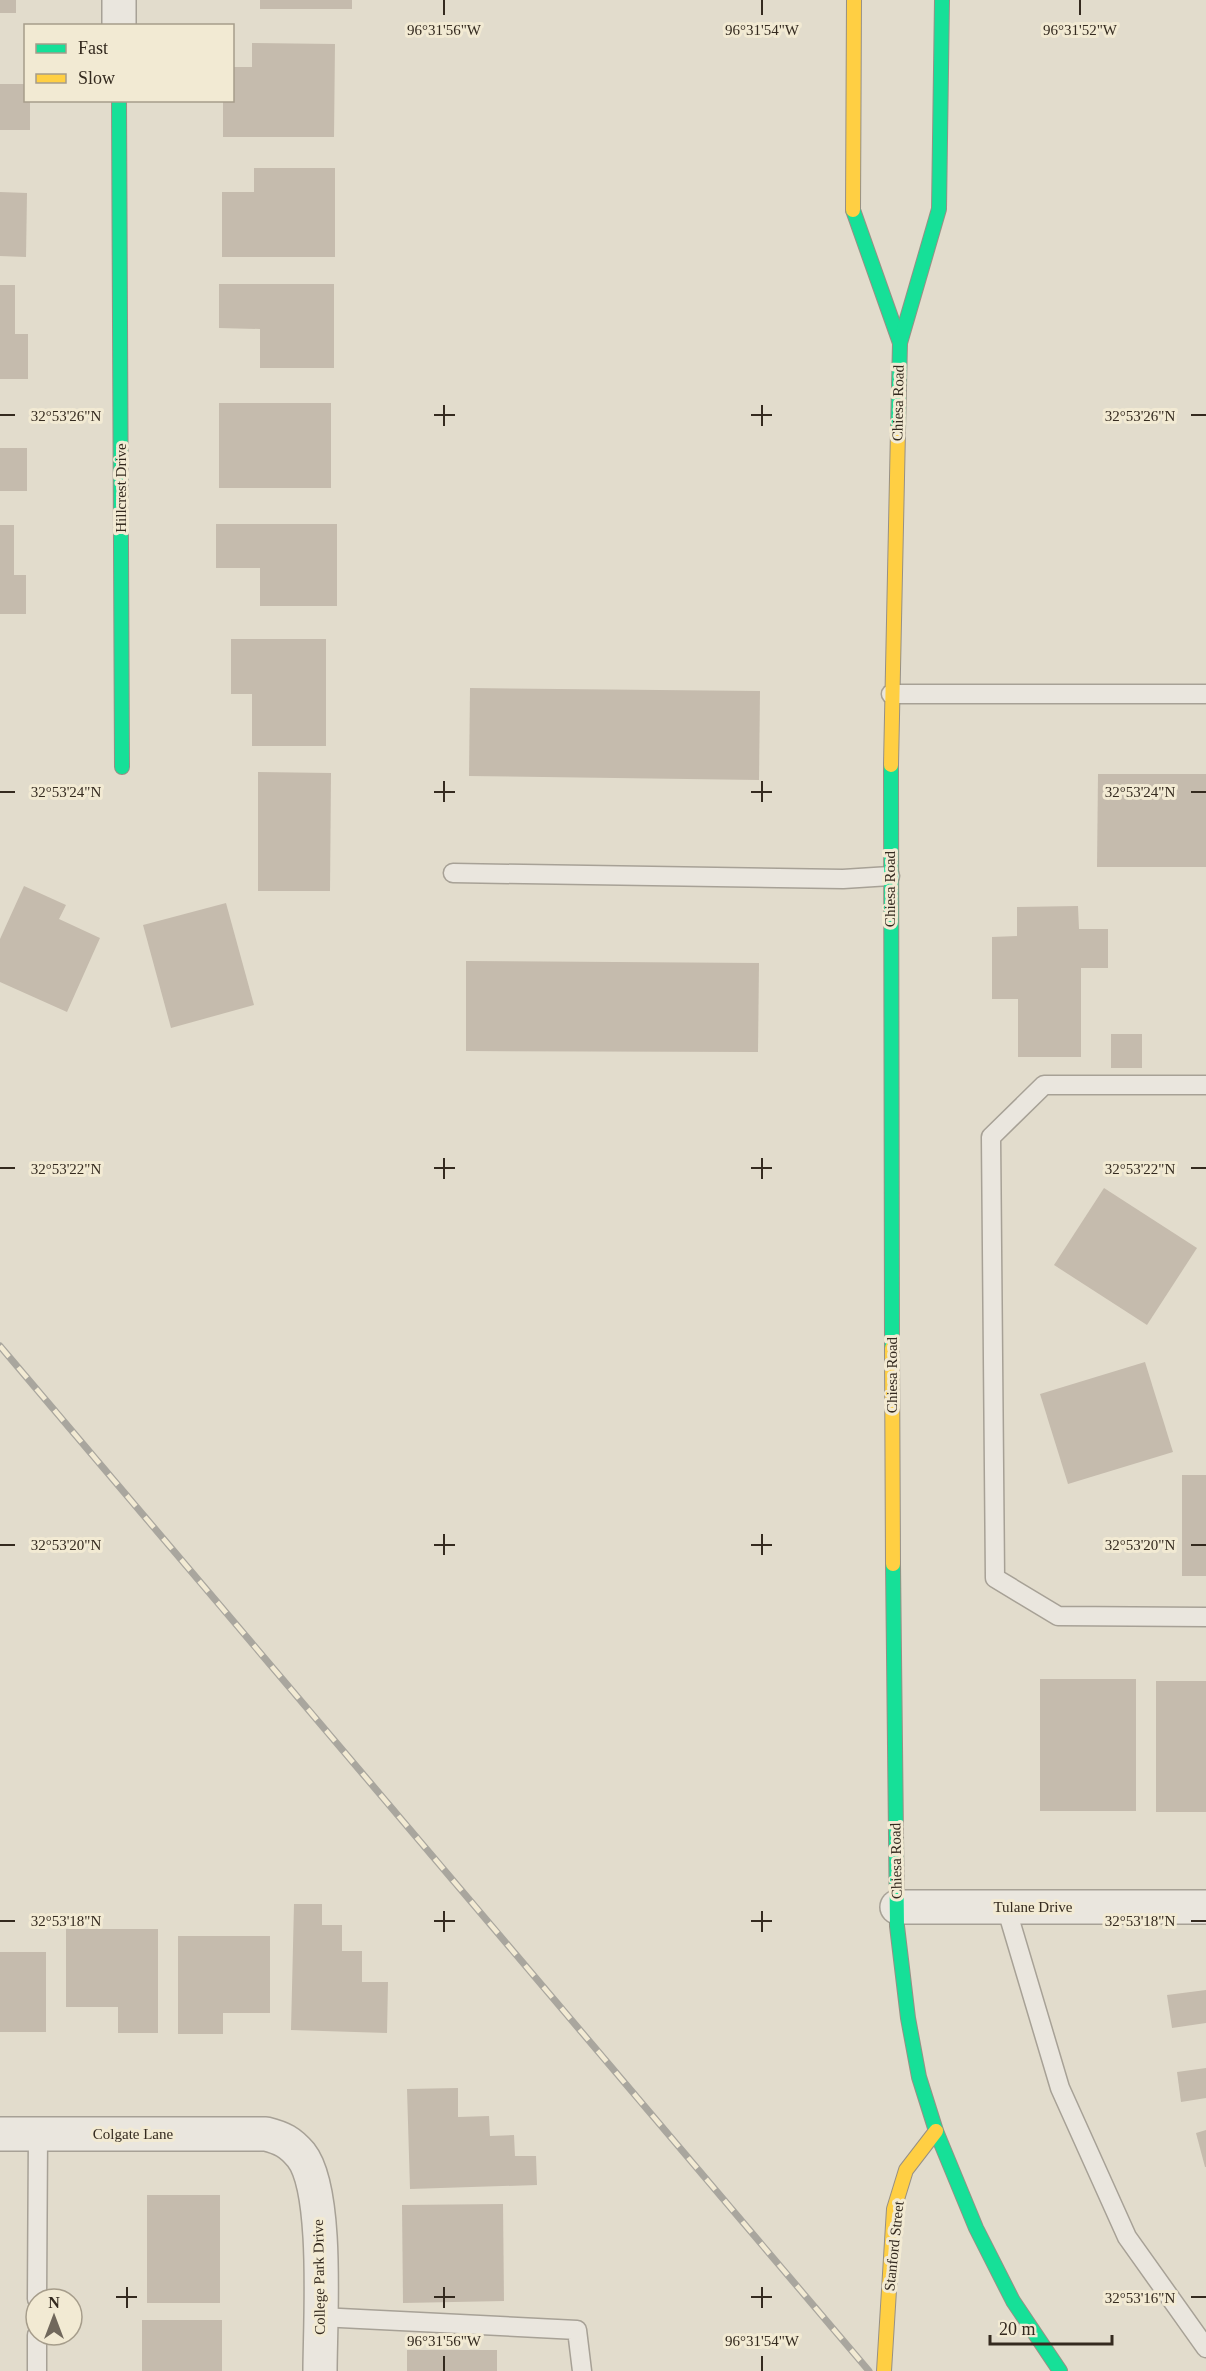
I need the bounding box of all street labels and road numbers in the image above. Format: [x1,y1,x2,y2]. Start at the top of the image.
street label: Chiesa Road [889,364,907,441]
street label: Hillcrest Drive [113,443,129,533]
street label: Chiesa Road [882,850,898,927]
street label: Chiesa Road [884,1336,900,1413]
street label: Chiesa Road [887,1822,905,1899]
street label: Tulane Drive [993,1899,1073,1915]
street label: Colgate Lane [93,2126,174,2142]
street label: Stanford Street [881,2199,907,2292]
street label: College Park Drive [310,2219,328,2335]

